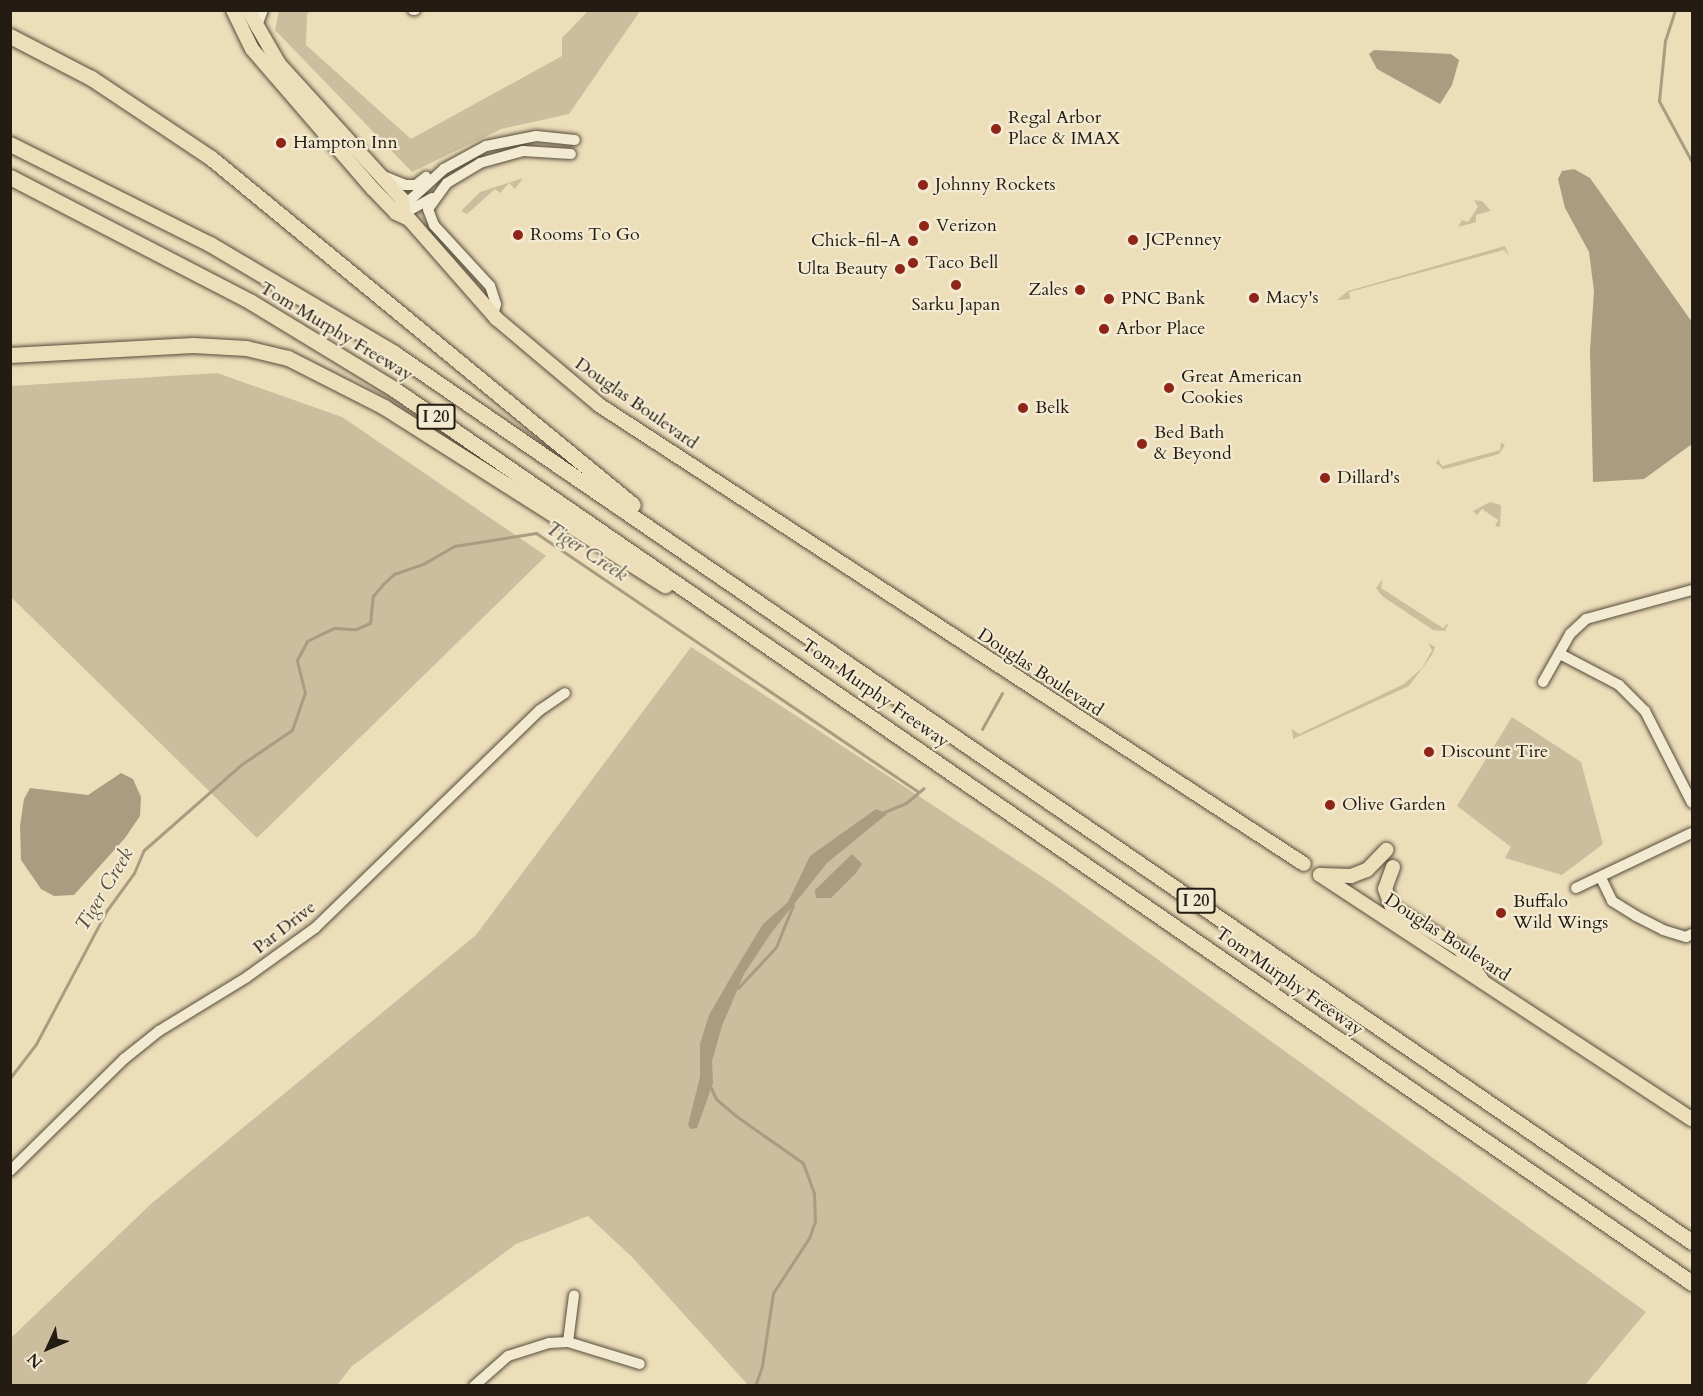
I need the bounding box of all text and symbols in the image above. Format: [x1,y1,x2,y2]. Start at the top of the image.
place label: Regal Arbor Place & IMAX [1008,108,1120,150]
marker: Regal Arbor Place & IMAX [989,122,1003,136]
place label: Hampton Inn [293,132,398,154]
marker: Hampton Inn [274,136,288,150]
place label: Johnny Rockets [935,174,1055,196]
marker: Johnny Rockets [916,178,930,192]
place label: Verizon [936,215,997,237]
marker: Verizon [917,219,931,233]
place label: Rooms To Go [530,224,640,246]
marker: Rooms To Go [511,228,525,242]
place label: JCPenney [1145,229,1222,251]
place label: Chick-fil-A [811,230,901,252]
marker: JCPenney [1126,233,1140,247]
marker: Chick-fil-A [906,234,920,248]
place label: Taco Bell [925,252,998,274]
marker: Taco Bell [906,256,920,270]
place label: Ulta Beauty [797,258,888,280]
marker: Ulta Beauty [893,262,907,276]
street label: Tom Murphy Freeway [255,278,417,386]
marker: Sarku Japan [949,278,963,292]
place label: Zales [1029,279,1068,301]
marker: Zales [1073,283,1087,297]
place label: Macy's [1266,287,1319,309]
place label: PNC Bank [1121,288,1205,310]
marker: Macy's [1247,291,1261,305]
marker: PNC Bank [1102,292,1116,306]
place label: Sarku Japan [911,294,1001,316]
place label: Arbor Place [1116,318,1206,340]
marker: Arbor Place [1097,322,1111,336]
street label: Douglas Boulevard [570,354,702,454]
place label: Great American Cookies [1181,367,1302,410]
marker: Great American Cookies [1162,381,1176,395]
place label: Belk [1035,397,1070,419]
marker: Belk [1016,401,1030,415]
road number: I 20 [416,404,456,430]
place label: Bed Bath & Beyond [1154,423,1232,466]
marker: Bed Bath & Beyond [1135,437,1149,451]
place label: Dillard's [1337,467,1400,489]
marker: Dillard's [1318,471,1332,485]
water label: Tiger Creek [542,516,632,586]
street label: Douglas Boulevard [973,624,1107,722]
street label: Tom Murphy Freeway [797,635,953,753]
place label: Discount Tire [1441,741,1548,763]
marker: Discount Tire [1422,745,1436,759]
place label: Olive Garden [1342,794,1446,816]
marker: Olive Garden [1323,798,1337,812]
water label: Tiger Creek [70,843,138,935]
road number: I 20 [1176,888,1216,914]
street label: Douglas Boulevard [1380,889,1514,987]
place label: Buffalo Wild Wings [1513,892,1608,934]
street label: Par Drive [249,897,321,959]
marker: Buffalo Wild Wings [1494,906,1508,920]
street label: Tom Murphy Freeway [1211,923,1367,1041]
north arrow [18,1318,78,1378]
text: N [22,1348,48,1373]

